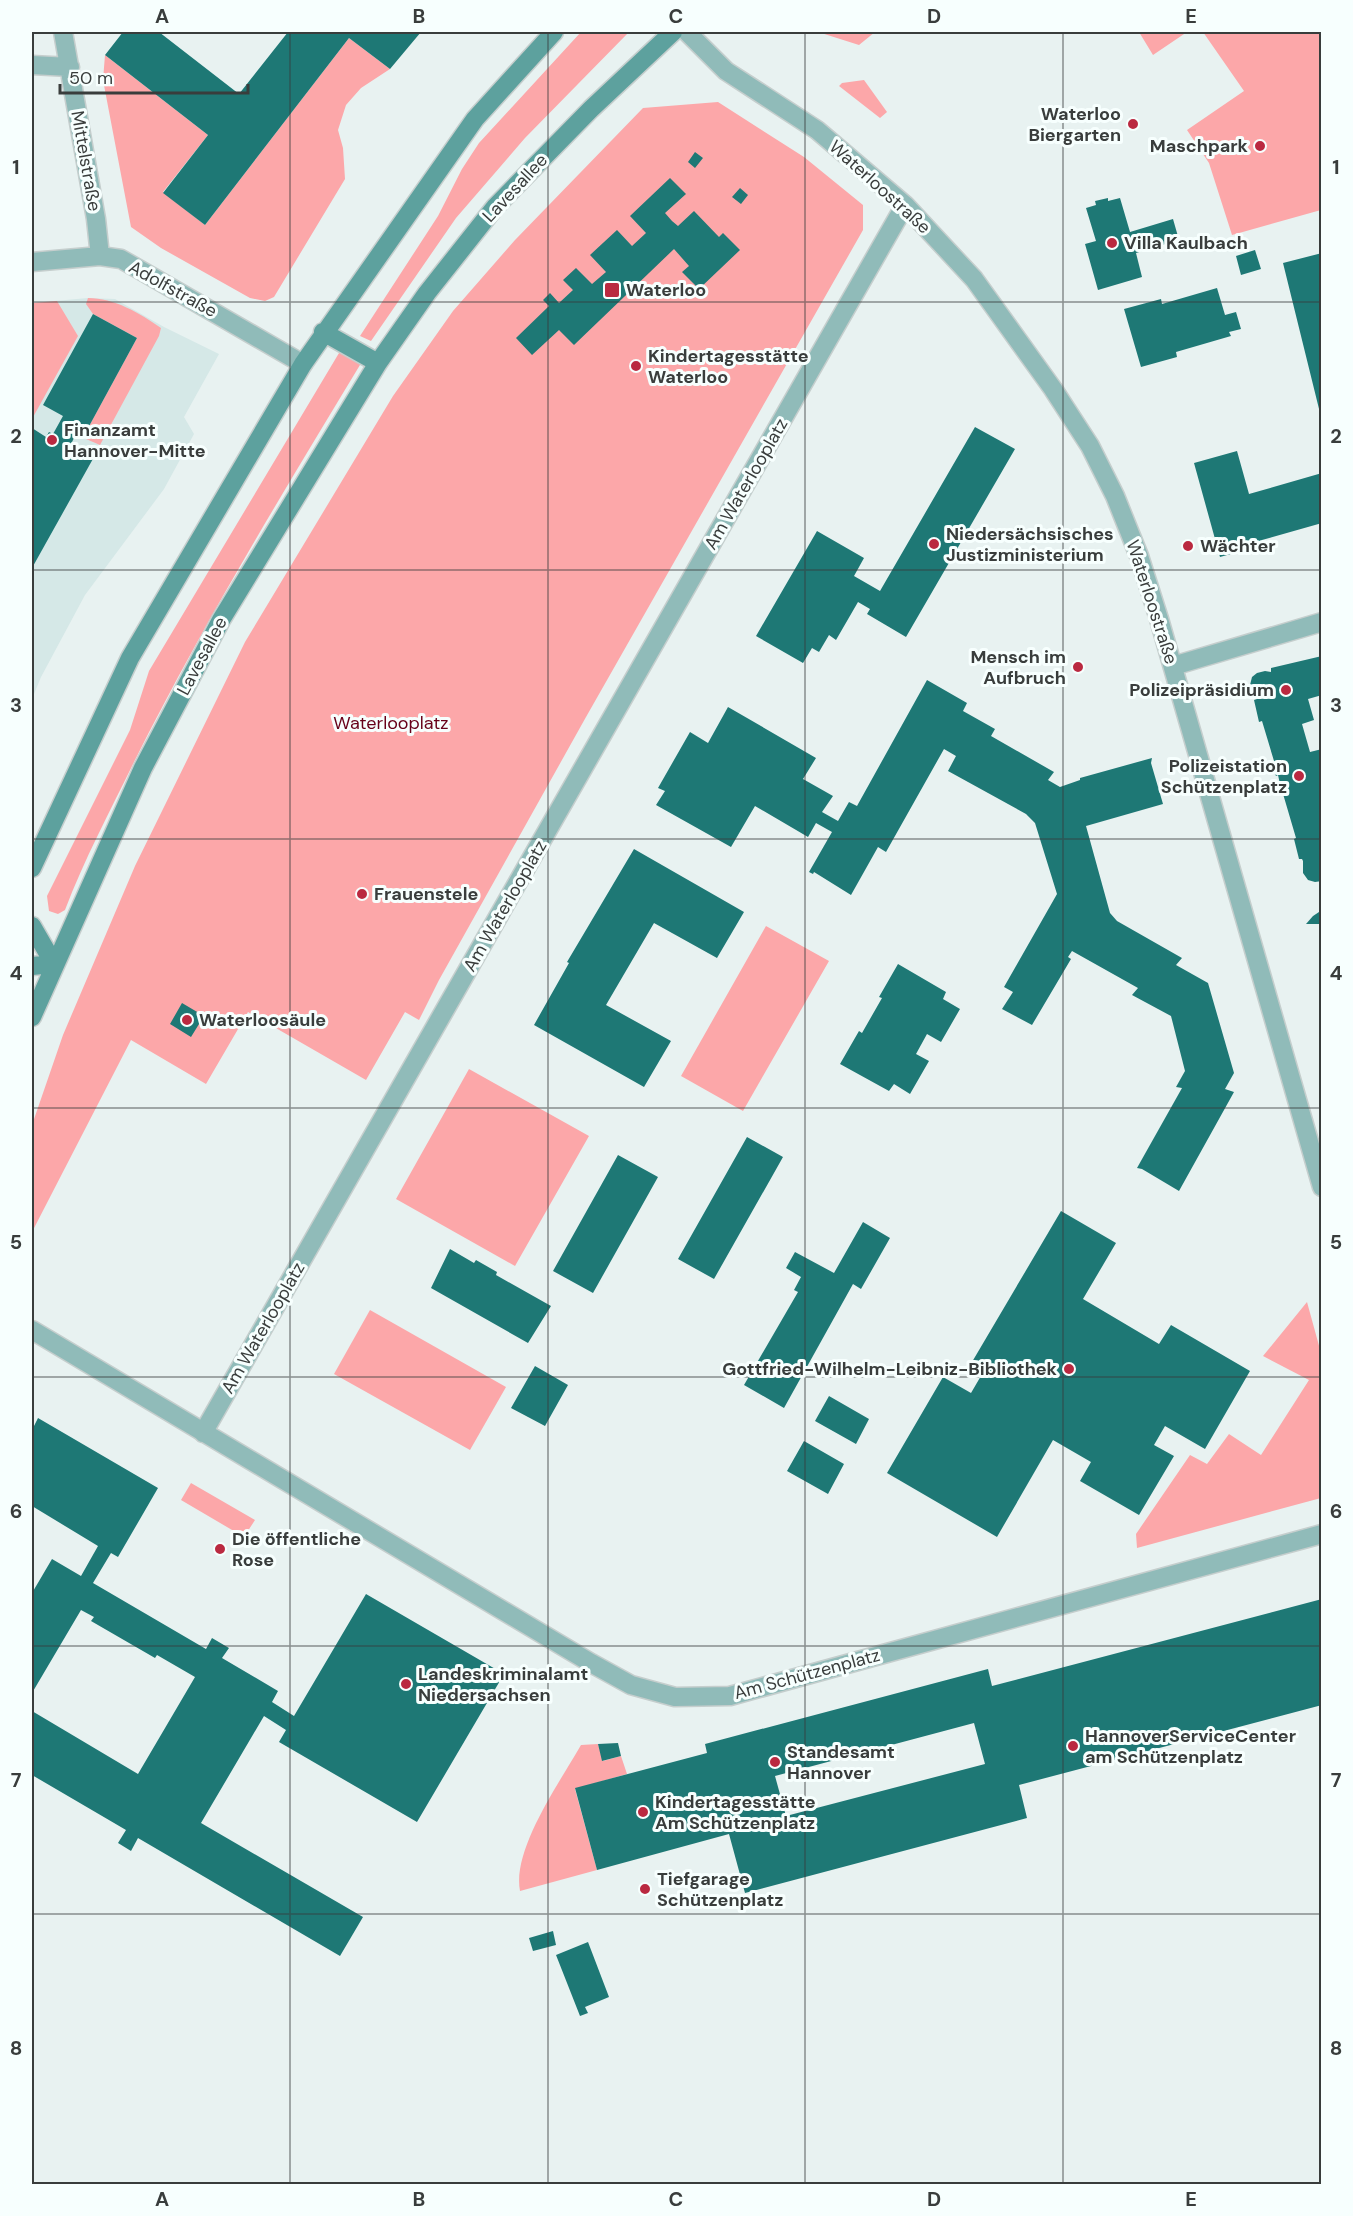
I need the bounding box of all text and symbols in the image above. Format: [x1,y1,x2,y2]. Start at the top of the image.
text: A [155,3,169,29]
text: B [413,3,425,29]
text: C [669,3,683,29]
text: D [927,3,941,29]
text: E [1185,3,1197,29]
scale bar [60,57,248,95]
text: 50 m [69,66,113,90]
place label: Waterloo Biergarten [1028,102,1121,147]
street label: Mittelstraße [65,109,107,213]
marker: Waterloo Biergarten [1126,117,1140,131]
place label: Maschpark [1150,134,1249,158]
street label: Waterloostraße [824,135,936,239]
marker: Maschpark [1253,139,1267,153]
street label: Lavesallee [477,149,553,227]
text: 1 [12,154,20,180]
text: 1 [1332,154,1340,180]
place label: Villa Kaulbach [1124,231,1248,255]
marker: Villa Kaulbach [1105,236,1119,250]
street label: Adolfstraße [125,255,221,323]
place label: Waterloo [626,278,706,302]
marker: Waterloo [603,281,621,299]
place label: Kindertagesstätte Waterloo [648,344,809,389]
marker: Kindertagesstätte Waterloo [629,359,643,373]
street label: Am Waterlooplatz [699,414,793,554]
place label: Finanzamt Hannover-Mitte [64,418,206,463]
text: 2 [10,423,22,449]
text: 2 [1330,423,1342,449]
marker: Finanzamt Hannover-Mitte [45,433,59,447]
place label: Niedersächsisches Justizministerium [946,522,1114,567]
place label: Wächter [1200,534,1276,558]
marker: Niedersächsisches Justizministerium [927,537,941,551]
street label: Waterloostraße [1121,537,1183,667]
marker: Wächter [1181,539,1195,553]
street label: Lavesallee [171,613,233,699]
place label: Mensch im Aufbruch [970,645,1066,690]
marker: Mensch im Aufbruch [1071,660,1085,674]
place label: Polizeipräsidium [1129,678,1274,702]
marker: Polizeipräsidium [1279,683,1293,697]
text: 3 [10,692,22,718]
text: 3 [1330,692,1342,718]
park label: Waterlooplatz [333,711,449,735]
place label: Polizeistation Schützenplatz [1161,754,1287,799]
marker: Polizeistation Schützenplatz [1292,769,1306,783]
street label: Am Waterlooplatz [458,836,552,976]
place label: Frauenstele [374,882,478,906]
marker: Frauenstele [355,887,369,901]
text: 4 [10,960,23,986]
text: 4 [1330,960,1343,986]
place label: Waterloosäule [199,1008,326,1032]
marker: Waterloosäule [180,1013,194,1027]
text: 5 [10,1229,22,1255]
text: 5 [1330,1229,1342,1255]
street label: Am Waterlooplatz [216,1258,310,1398]
place label: Gottfried-Wilhelm-Leibniz-Bibliothek [722,1357,1058,1381]
marker: Gottfried-Wilhelm-Leibniz-Bibliothek [1062,1362,1076,1376]
text: 6 [10,1498,22,1524]
text: 6 [1330,1498,1342,1524]
place label: Die öffentliche Rose [232,1527,361,1572]
marker: Die öffentliche Rose [213,1542,227,1556]
street label: Am Schützenplatz [731,1643,883,1705]
place label: Landeskriminalamt Niedersachsen [418,1662,588,1707]
marker: Landeskriminalamt Niedersachsen [399,1677,413,1691]
place label: HannoverServiceCenter am Schützenplatz [1085,1724,1296,1769]
marker: HannoverServiceCenter am Schützenplatz [1066,1739,1080,1753]
place label: Standesamt Hannover [787,1740,895,1785]
marker: Standesamt Hannover [768,1755,782,1769]
text: 7 [11,1767,22,1793]
text: 7 [1331,1767,1342,1793]
place label: Kindertagesstätte Am Schützenplatz [655,1790,816,1835]
marker: Kindertagesstätte Am Schützenplatz [636,1805,650,1819]
place label: Tiefgarage Schützenplatz [657,1867,783,1912]
marker: Tiefgarage Schützenplatz [638,1882,652,1896]
text: 8 [10,2035,22,2061]
text: 8 [1330,2035,1342,2061]
text: A [155,2186,169,2212]
text: B [413,2186,425,2212]
text: C [669,2186,683,2212]
text: D [927,2186,941,2212]
text: E [1185,2186,1197,2212]

